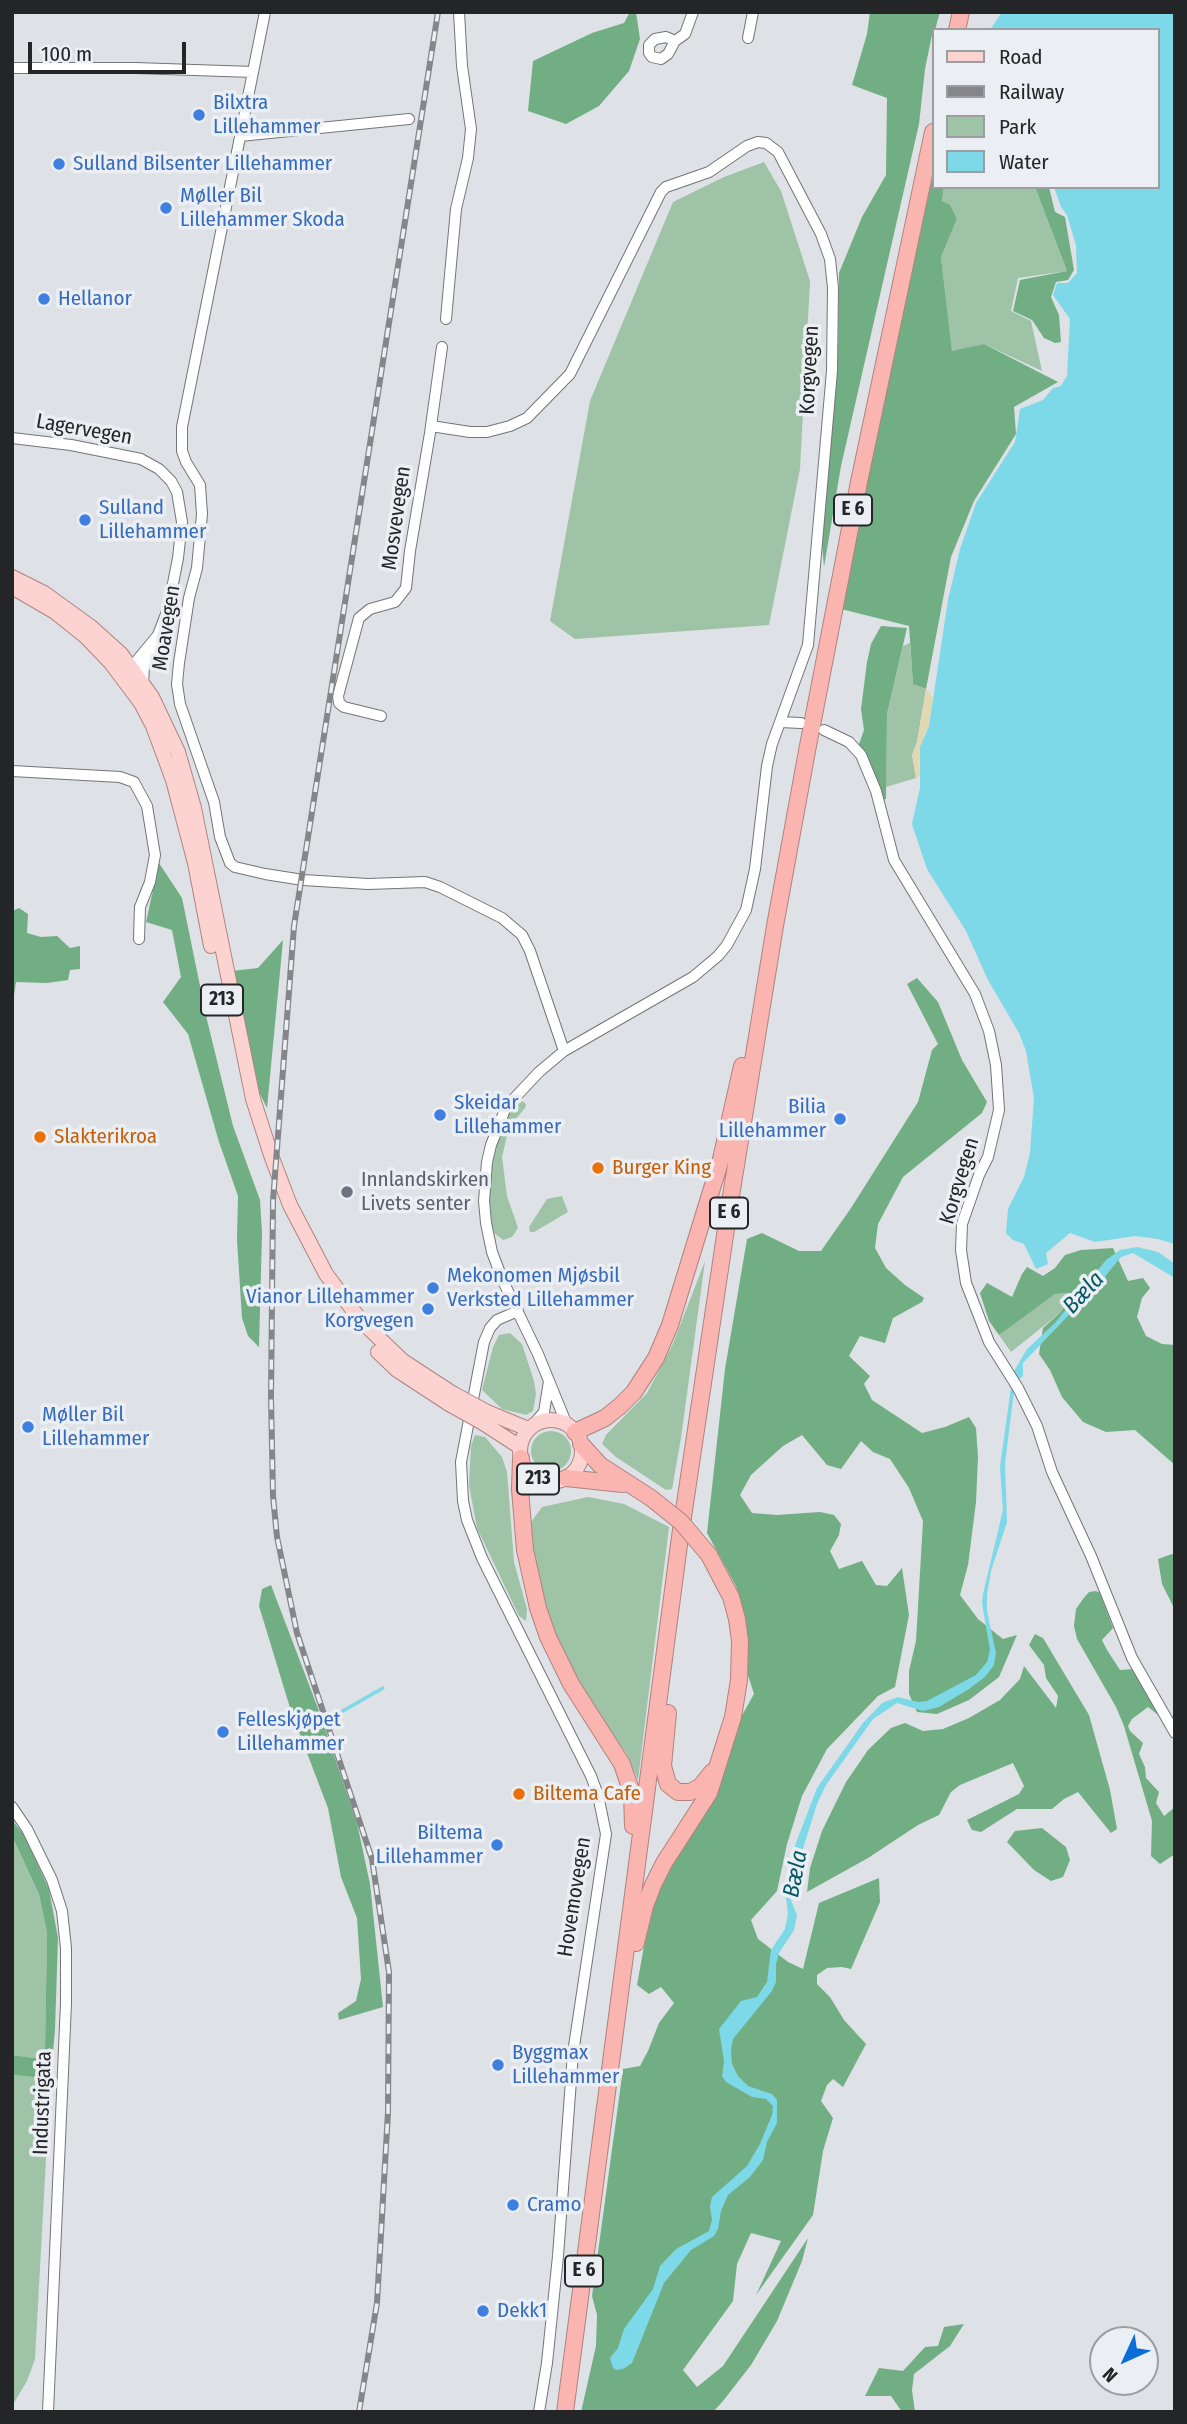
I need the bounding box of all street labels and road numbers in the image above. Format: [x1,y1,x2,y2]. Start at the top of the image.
street label: Korgvegen [795,325,825,415]
street label: Lagervegen [34,409,134,451]
street label: Mosvevegen [377,464,417,572]
road number: E 6 [834,495,872,526]
street label: Moavegen [148,583,186,673]
road number: 213 [201,984,243,1016]
street label: Korgvegen [935,1135,985,1227]
road number: E 6 [710,1198,748,1228]
road number: 213 [517,1464,559,1494]
street label: Hovemovegen [553,1835,597,1959]
street label: Industrigata [29,2051,57,2155]
road number: E 6 [565,2256,603,2286]

